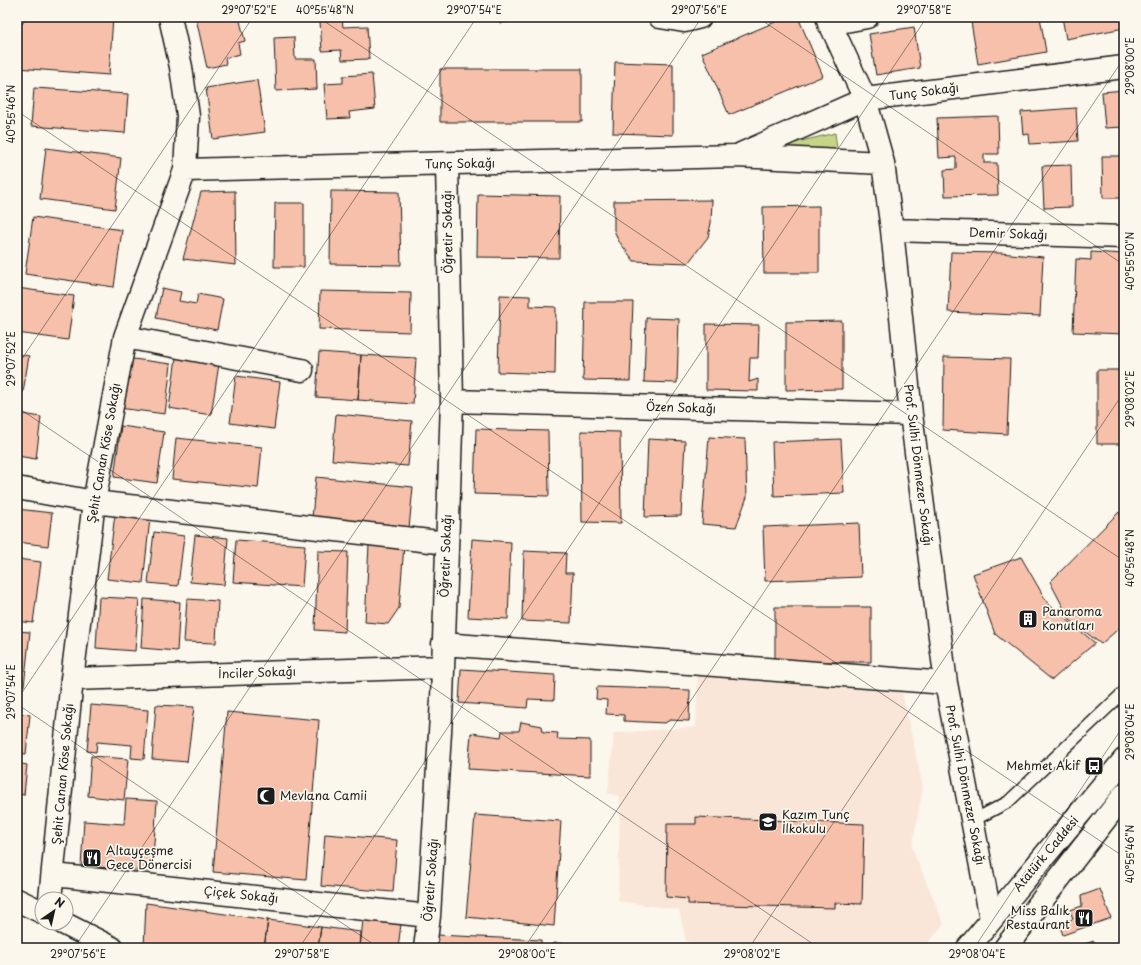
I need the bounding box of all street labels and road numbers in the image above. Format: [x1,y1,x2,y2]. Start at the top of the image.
street label: Tunç Sokağı [888,78,960,104]
street label: Tunç Sokağı [425,153,495,173]
street label: Öğretir Sokağı [437,190,457,274]
street label: Demir Sokağı [968,223,1048,243]
street label: Şehit Canan Köse Sokağı [82,381,124,524]
street label: Prof. Sulhi Dönmezer Sokağı [900,383,938,547]
street label: Özen Sokağı [646,397,716,417]
street label: Öğretir Sokağı [435,514,455,598]
street label: İnciler Sokağı [218,662,296,682]
street label: Şehit Canan Köse Sokağı [47,702,77,845]
street label: Prof. Sulhi Dönmezer Sokağı [942,703,990,867]
street label: Atatürk Caddesi [1008,812,1082,895]
street label: Öğretir Sokağı [418,838,442,922]
street label: Çiçek Sokağı [203,881,279,907]

